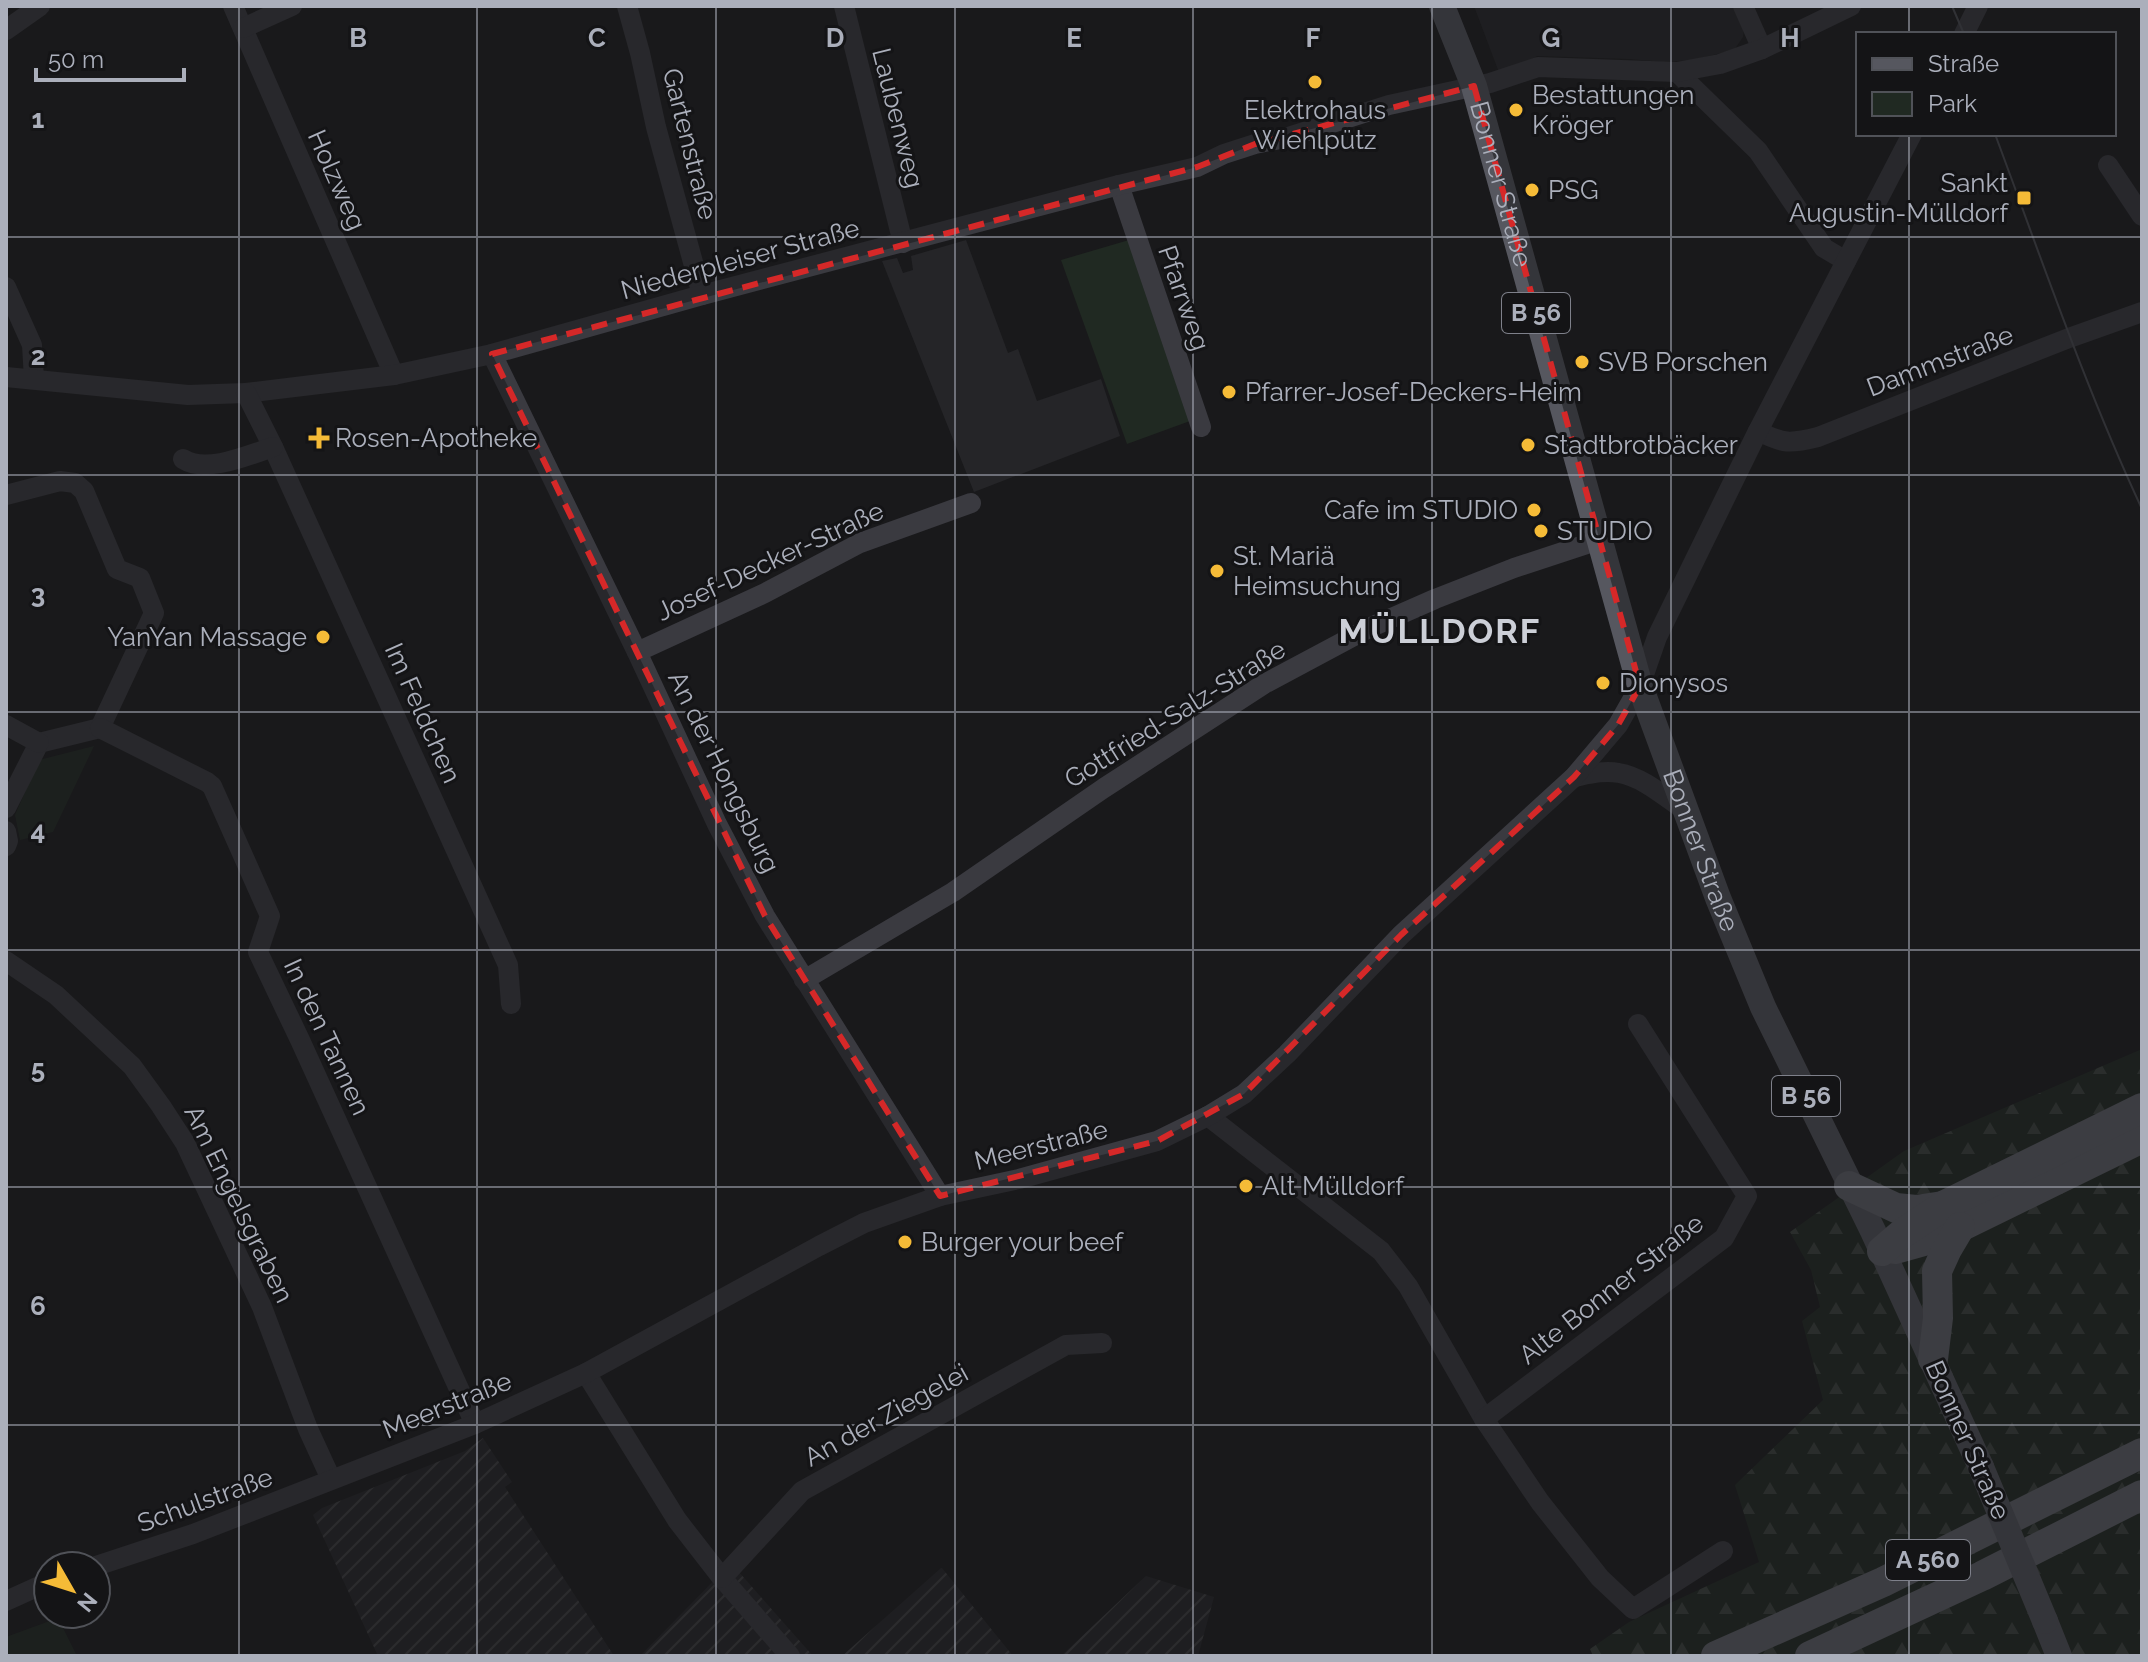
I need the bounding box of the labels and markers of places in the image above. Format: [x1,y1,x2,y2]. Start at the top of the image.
marker: Elektrohaus Wiehlpütz [1306,73,1324,91]
place label: Bestattungen Kröger [1532,80,1694,140]
place label: Elektrohaus Wiehlpütz [1244,95,1386,155]
marker: Bestattungen Kröger [1507,101,1525,119]
place label: Sankt Augustin-Mülldorf [1789,168,2009,228]
place label: PSG [1548,175,1599,205]
marker: PSG [1523,181,1541,199]
marker: Sankt Augustin-Mülldorf [2015,189,2033,207]
place label: SVB Porschen [1598,347,1768,377]
marker: SVB Porschen [1573,353,1591,371]
place label: Pfarrer-Josef-Deckers-Heim [1245,377,1582,407]
marker: Pfarrer-Josef-Deckers-Heim [1220,383,1238,401]
place label: Rosen-Apotheke [335,423,537,453]
marker: Rosen-Apotheke [310,429,328,447]
place label: Stadtbrotbäcker [1544,430,1738,460]
marker: Stadtbrotbäcker [1519,436,1537,454]
place label: Cafe im STUDIO [1324,495,1518,525]
marker: Cafe im STUDIO [1525,501,1543,519]
place label: STUDIO [1557,516,1653,546]
marker: STUDIO [1532,522,1550,540]
place label: St. Mariä Heimsuchung [1233,541,1401,601]
marker: St. Mariä Heimsuchung [1208,562,1226,580]
place label: YanYan Massage [107,622,307,652]
marker: YanYan Massage [314,628,332,646]
place label: Dionysos [1619,668,1728,698]
marker: Dionysos [1594,674,1612,692]
place label: Alt Mülldorf [1262,1171,1405,1201]
marker: Alt Mülldorf [1237,1177,1255,1195]
place label: Burger your beef [921,1227,1124,1257]
marker: Burger your beef [896,1233,914,1251]

